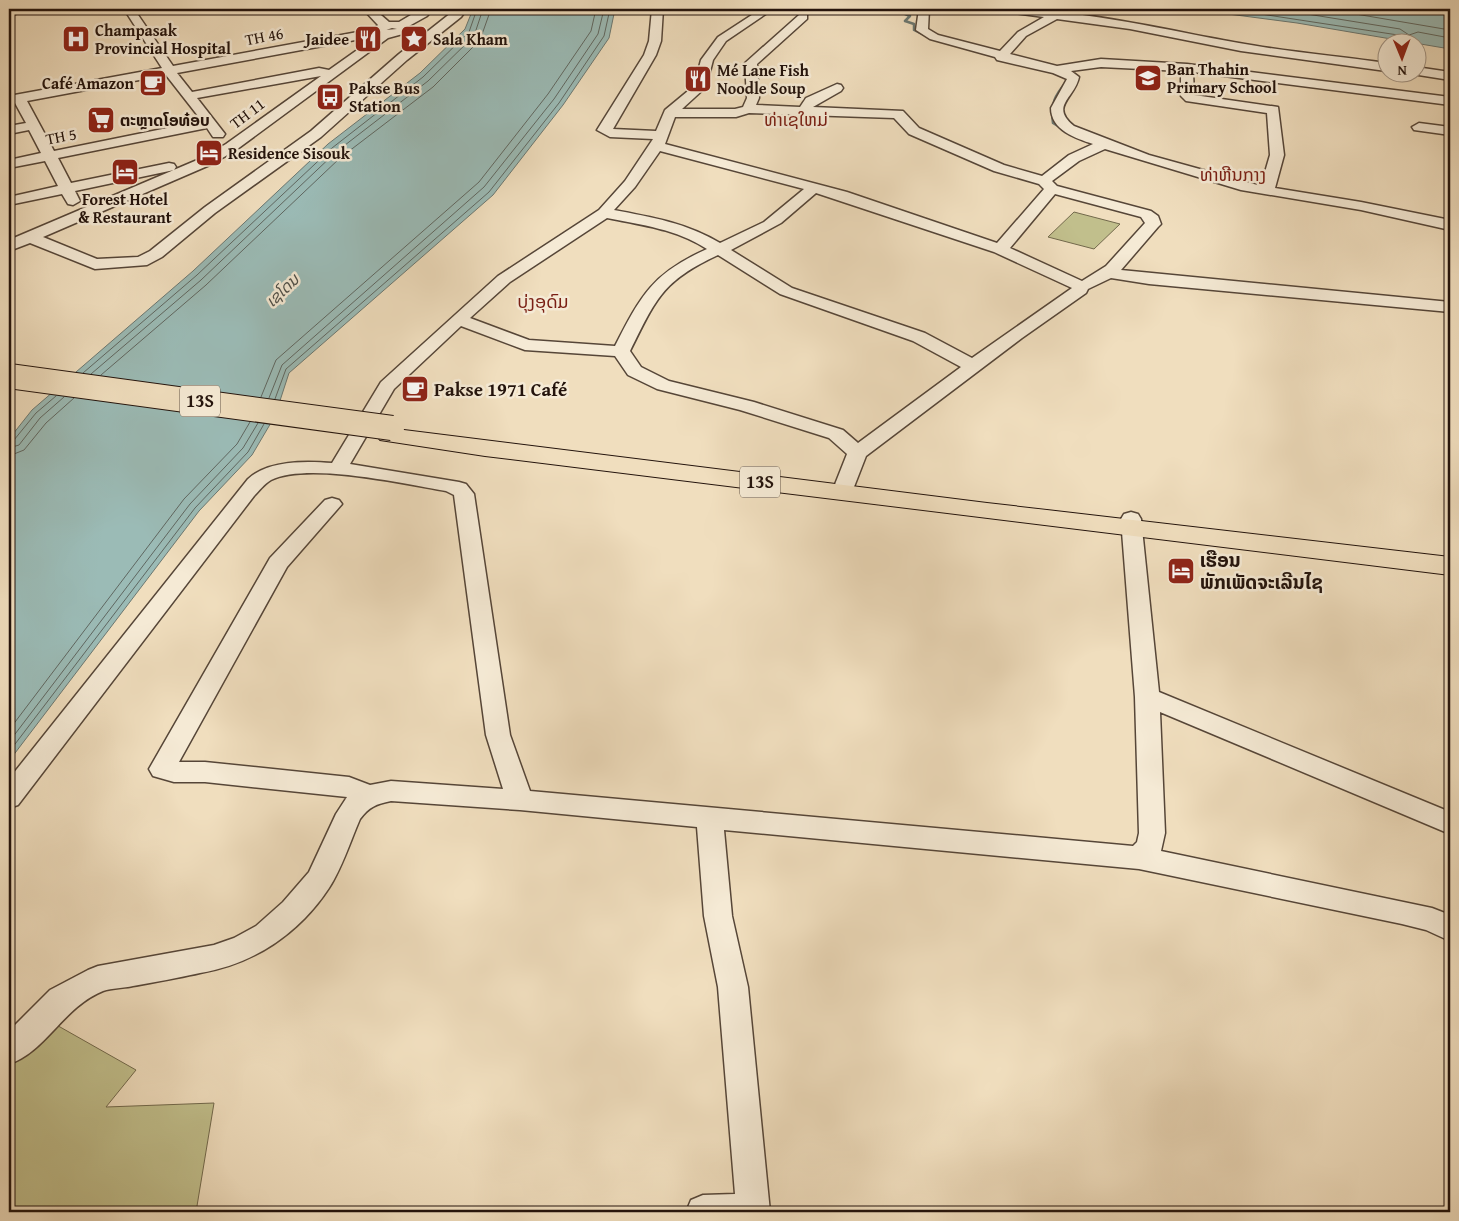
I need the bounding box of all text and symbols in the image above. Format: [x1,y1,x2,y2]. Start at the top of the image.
place label: Champasak Provincial Hospital [95,18,231,60]
street label: TH 46 [243,20,285,51]
hospital icon: Champasak Provincial Hospital [61,24,91,54]
restaurant icon: Jaidee [353,24,383,54]
place icon: Sala Kham [399,24,429,54]
place label: Jaidee [302,27,349,51]
place label: Sala Kham [433,27,508,51]
north arrow [1376,32,1426,82]
place label: Ban Thahin Primary School [1167,57,1277,99]
place label: Mé Lane Fish Noodle Soup [717,58,810,100]
text: N [1397,61,1407,81]
school or university icon: Ban Thahin Primary School [1133,63,1163,93]
restaurant icon: Mé Lane Fish Noodle Soup [683,64,713,94]
cafe icon: Café Amazon [138,68,168,98]
place label: Café Amazon [42,71,135,95]
place label: Pakse Bus Station [349,76,420,118]
bus stop icon: Pakse Bus Station [315,82,345,112]
street label: TH 11 [224,92,270,134]
supermarket icon: ຕະຫຼາດໂອທ໋ອບ [86,105,116,135]
district label: ທ່າເຊໃຫມ່ [764,106,828,133]
place label: ຕະຫຼາດໂອທ໋ອບ [120,108,210,132]
street label: TH 5 [44,121,78,151]
hotel icon: Residence Sisouk [194,138,224,168]
place label: Residence Sisouk [228,141,351,165]
hotel icon: Forest Hotel & Restaurant [110,157,140,187]
district label: ທ່າຫີນກາງ [1200,161,1266,188]
place label: Forest Hotel & Restaurant [78,187,172,229]
water label: ເຊໂດນ [260,267,305,312]
district label: ບຸ່ງອຸດົມ [517,288,569,315]
cafe icon: Pakse 1971 Café [400,374,430,404]
place label: Pakse 1971 Café [434,375,567,403]
road number: 13S [180,386,220,416]
road number: 13S [740,467,780,498]
place label: ເຮືອນ ພັກເພັດຈະເລີນໄຊ [1200,546,1323,596]
hotel icon: ເຮືອນ ພັກເພັດຈະເລີນໄຊ [1166,556,1196,586]

